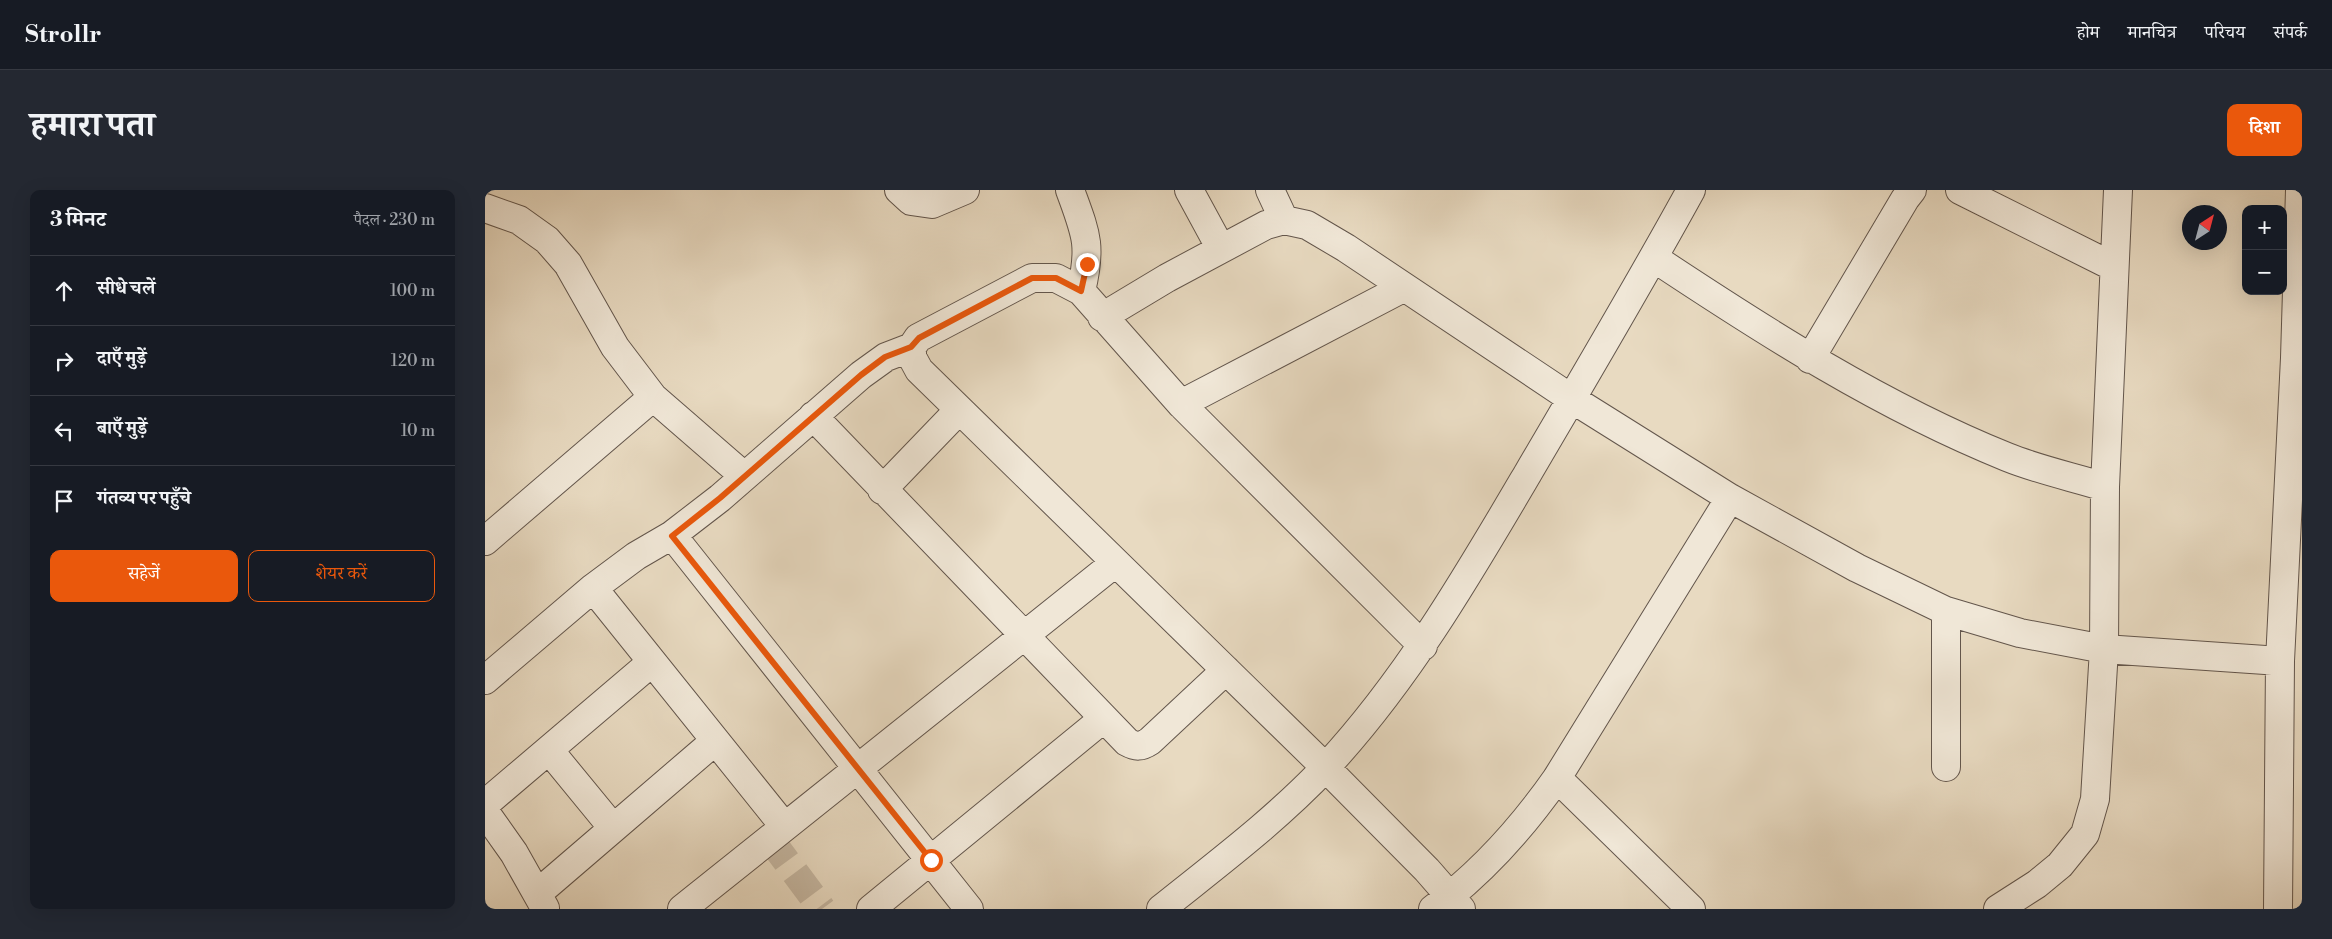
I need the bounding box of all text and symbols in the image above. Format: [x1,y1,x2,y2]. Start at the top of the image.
text: Strollr [25,20,101,50]
text: होम [2077,21,2100,44]
text: मानचित्र [2128,21,2176,44]
text: परिचय [2204,21,2245,44]
text: संपर्क [2273,21,2307,44]
text: हमारा पता [30,104,155,147]
button: दिशा [2227,104,2302,156]
north arrow [2182,205,2227,250]
map controls [2242,205,2287,295]
button: + [2242,205,2287,250]
text: 3 मिनट [50,207,106,233]
text: पैदल · 230 m [354,210,435,230]
button: − [2242,250,2287,295]
route end [1076,253,1099,276]
text: सीधे चलें [97,276,155,300]
icon: ahead [50,277,78,305]
text: 100 m [390,281,435,301]
text: दाएँ मुड़ें [97,346,147,370]
icon: right [50,347,78,375]
text: 120 m [391,351,435,371]
text: बाएँ मुड़ें [97,416,147,440]
icon: left [50,417,78,445]
text: 10 m [401,421,435,441]
text: गंतव्य पर पहुँचे [97,486,191,510]
icon: arrive [50,487,78,515]
button: सहेजें [50,550,238,602]
button: शेयर करें [248,550,435,602]
route start [920,849,943,872]

